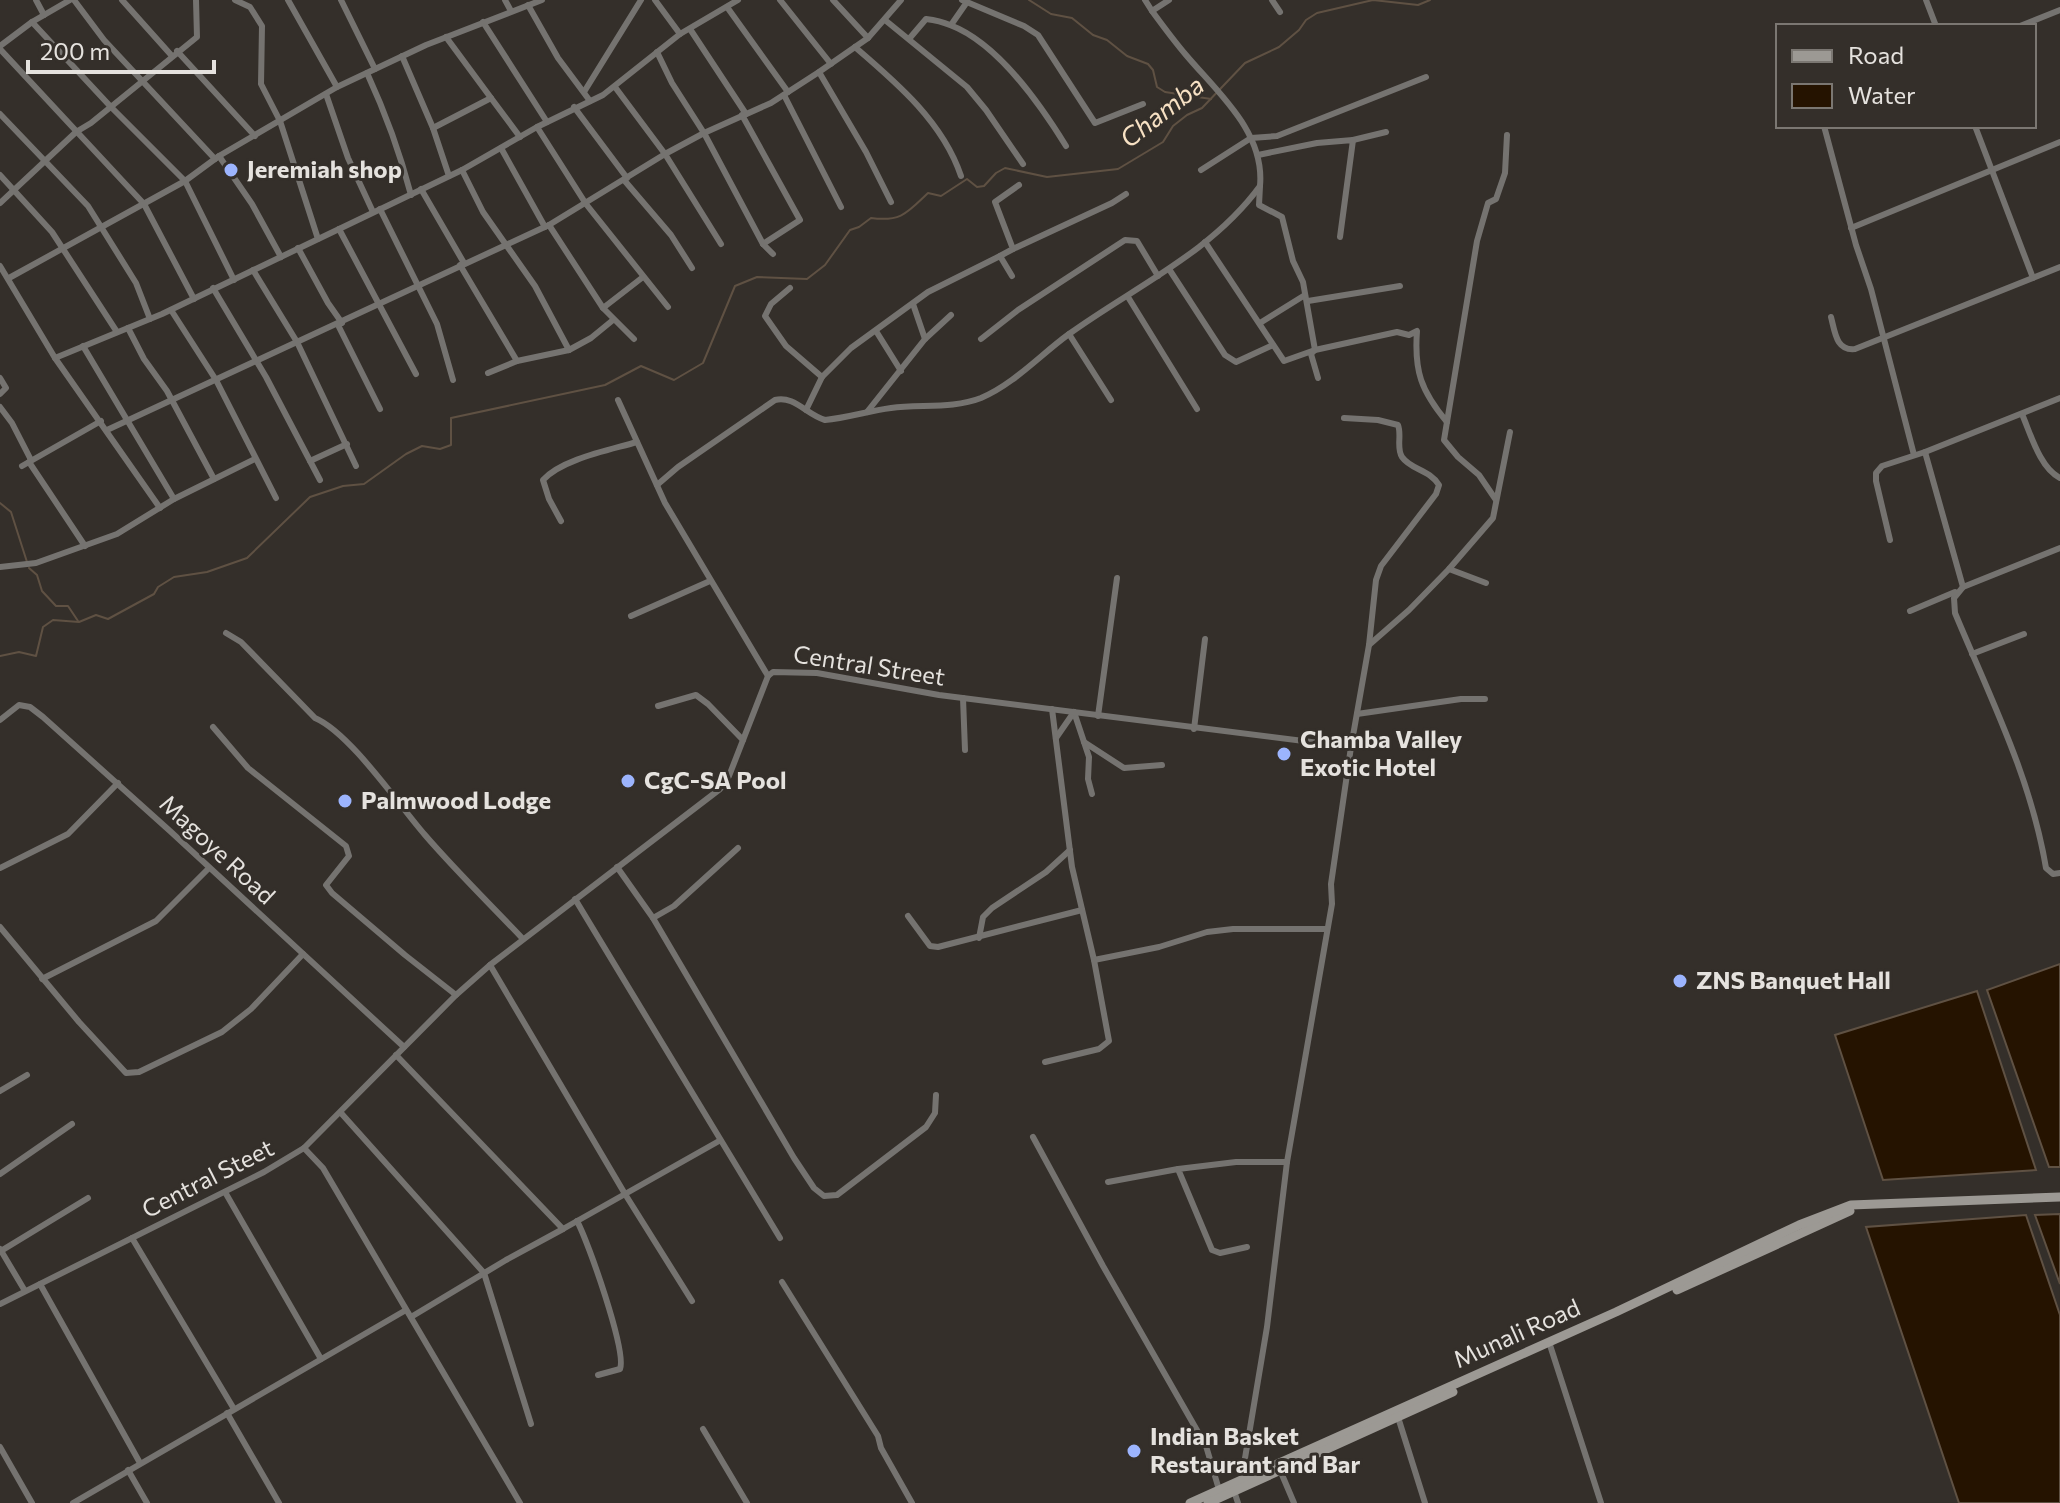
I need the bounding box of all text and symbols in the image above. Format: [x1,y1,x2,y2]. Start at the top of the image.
scale bar [28,24,214,74]
legend [1776,24,2036,128]
text: 200 m [40,36,110,65]
text: Road [1848,40,1904,69]
water label: Chamba [1113,68,1209,153]
text: Water [1848,80,1916,109]
place label: Jeremiah shop [247,154,402,183]
marker: Jeremiah shop [222,161,240,179]
street label: Central Street [791,638,947,691]
place label: Chamba Valley Exotic Hotel [1300,724,1462,781]
marker: Chamba Valley Exotic Hotel [1275,745,1293,763]
place label: CgC-SA Pool [644,765,787,794]
marker: CgC-SA Pool [619,772,637,790]
place label: Palmwood Lodge [361,785,551,814]
street label: Magoye Road [154,788,282,910]
marker: Palmwood Lodge [336,792,354,810]
place label: ZNS Banquet Hall [1696,965,1891,994]
marker: ZNS Banquet Hall [1671,972,1689,990]
street label: Central Steet [137,1132,278,1223]
street label: Munali Road [1449,1292,1584,1373]
place label: Indian Basket Restaurant and Bar [1150,1421,1360,1478]
marker: Indian Basket Restaurant and Bar [1125,1442,1143,1460]

